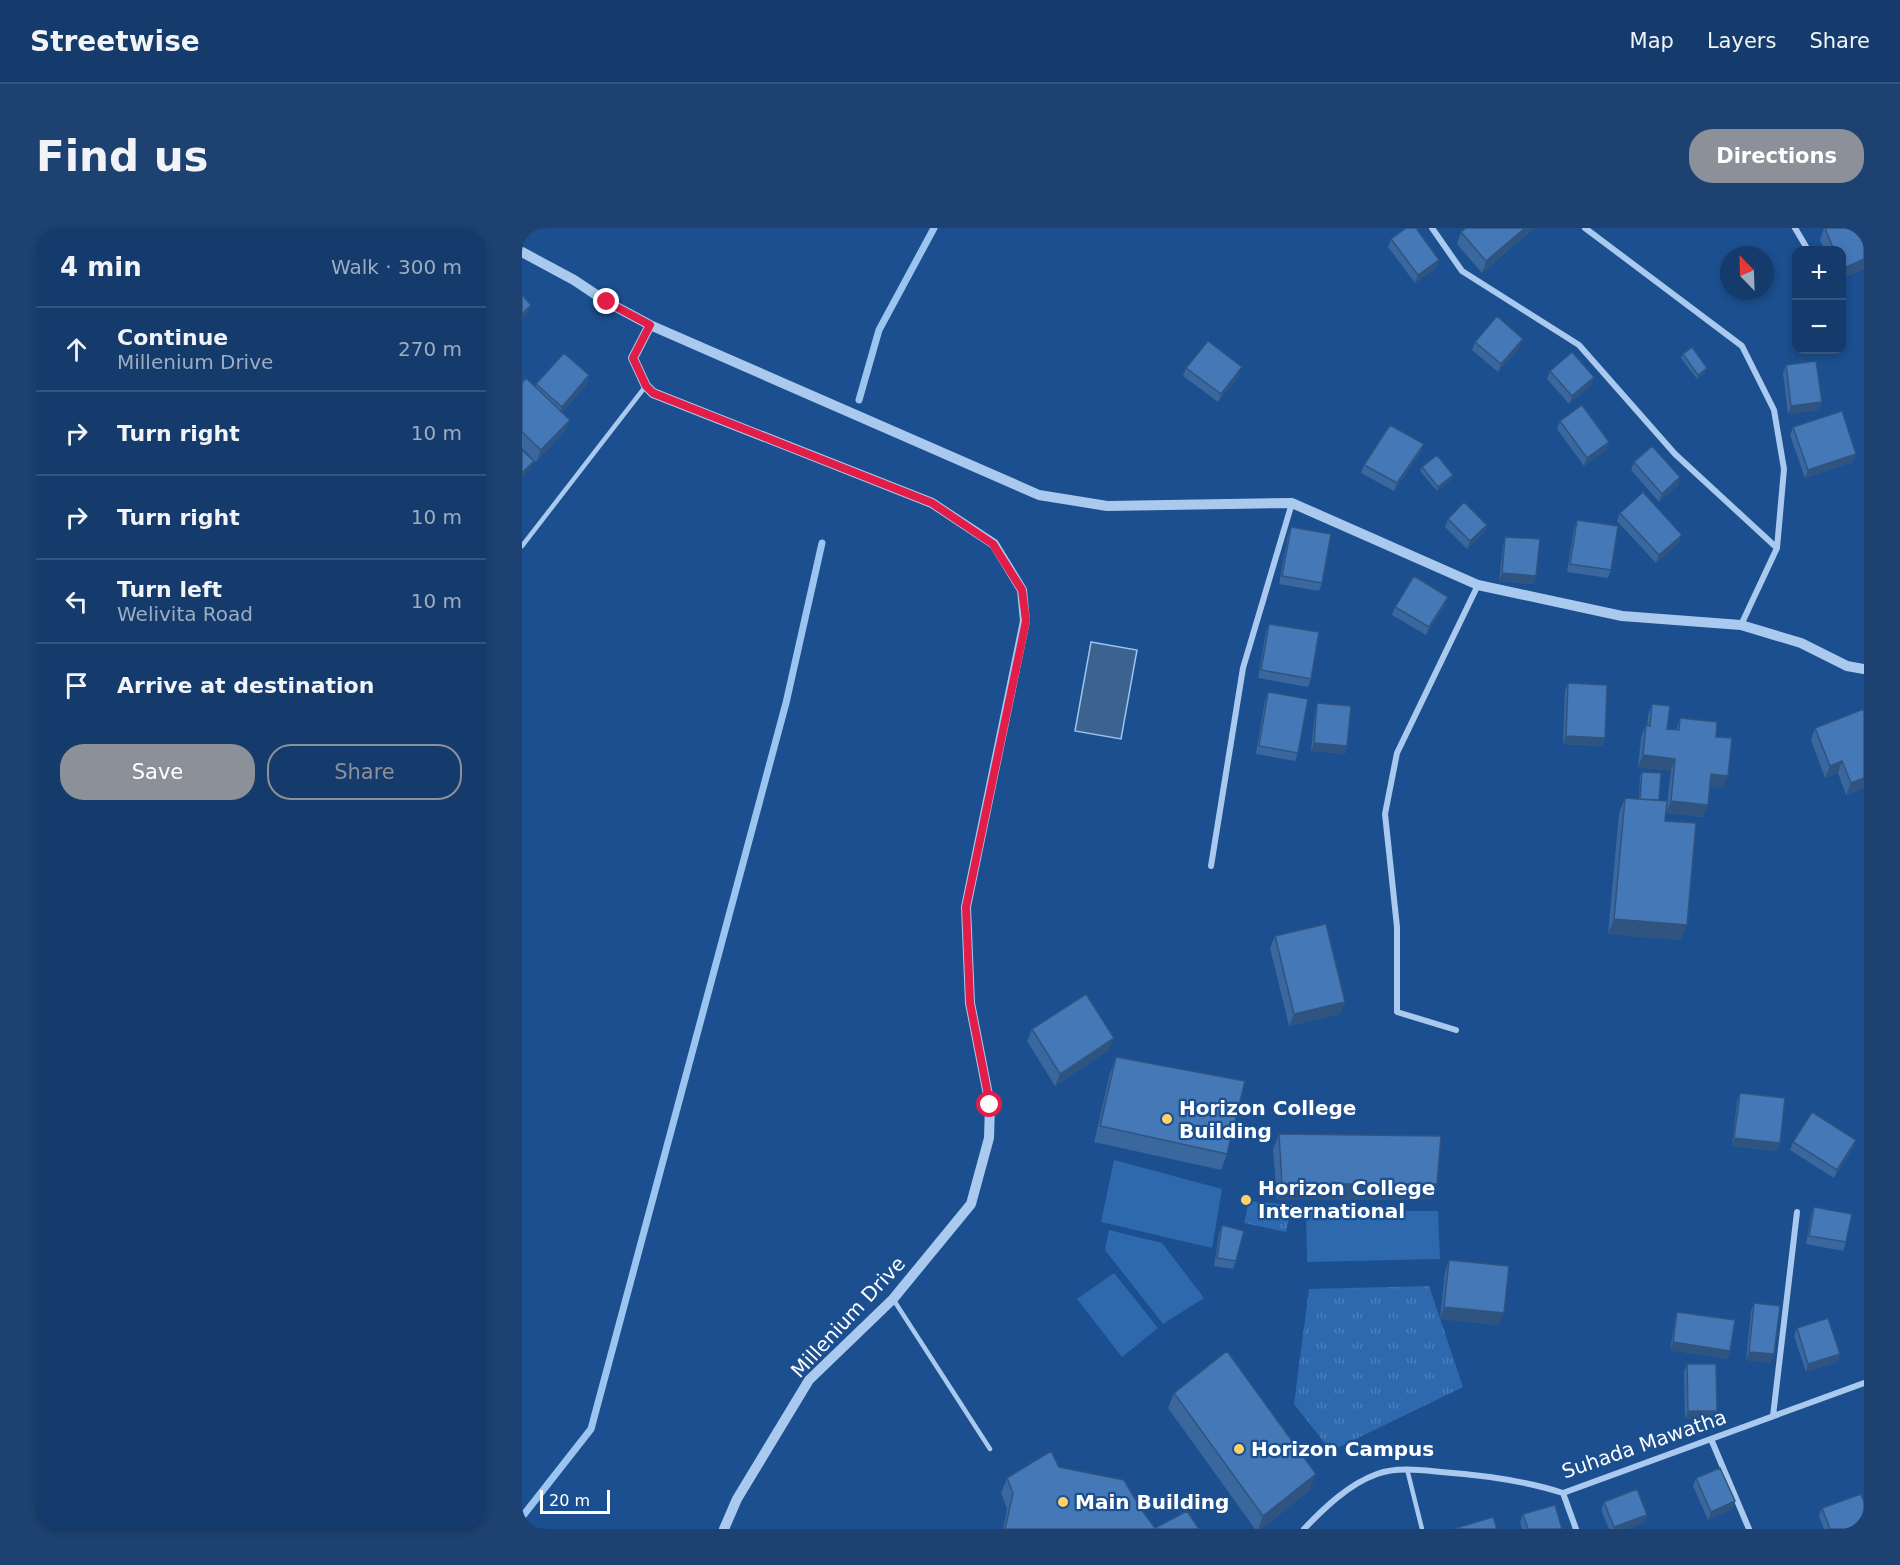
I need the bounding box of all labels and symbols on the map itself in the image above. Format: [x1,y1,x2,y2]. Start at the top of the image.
north arrow [1720,246,1774,300]
route end [593,288,619,314]
route start [976,1091,1002,1117]
place label: Horizon College Building [1179,1096,1356,1143]
marker: Horizon College Building [1160,1112,1174,1126]
place label: Horizon College International [1258,1176,1435,1223]
marker: Horizon College International [1239,1193,1253,1207]
street label: Millenium Drive [786,1252,910,1382]
street label: Suhada Mawatha [1559,1405,1729,1483]
place label: Horizon Campus [1251,1437,1434,1461]
marker: Horizon Campus [1232,1442,1246,1456]
scale bar [540,1487,610,1514]
place label: Main Building [1075,1490,1229,1514]
marker: Main Building [1056,1495,1070,1509]

